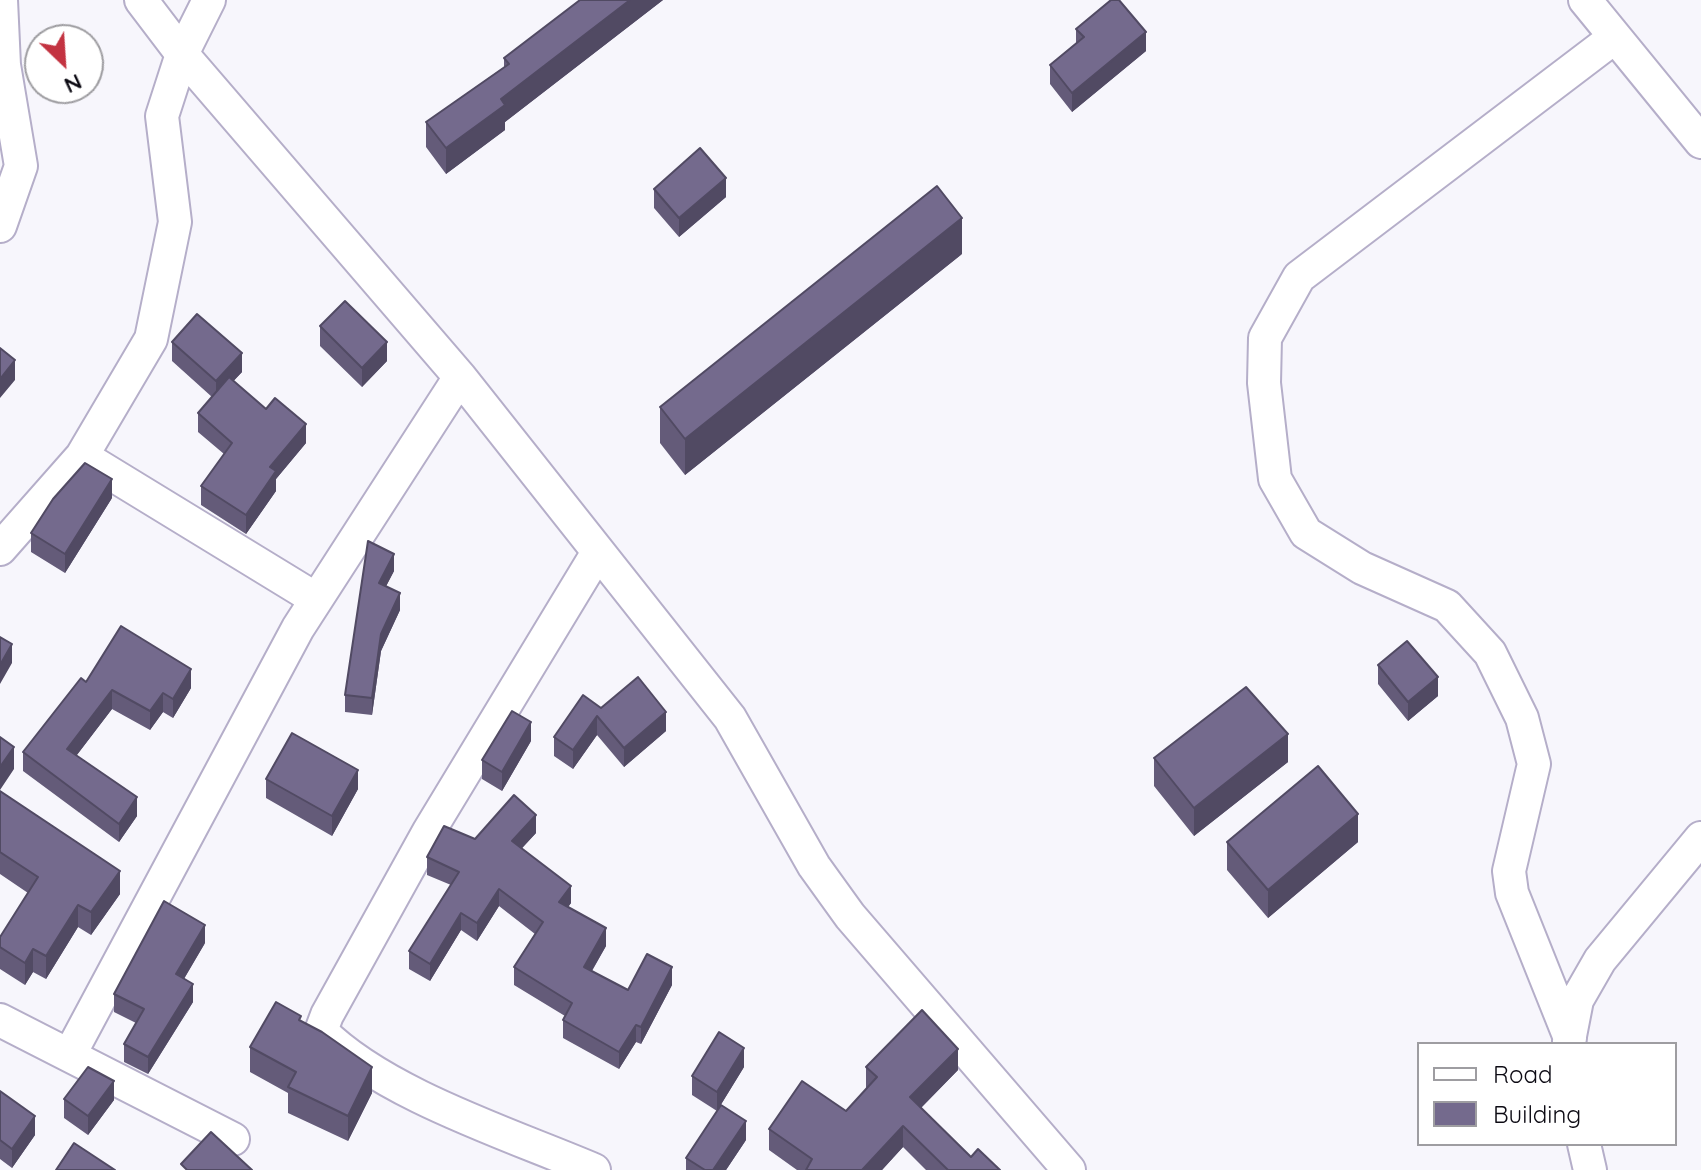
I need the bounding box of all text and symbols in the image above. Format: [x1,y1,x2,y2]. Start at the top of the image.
north arrow [24,24,104,104]
text: N [60,68,87,100]
legend [1417,1042,1677,1146]
text: Road [1493,1059,1553,1089]
text: Building [1493,1099,1581,1129]

